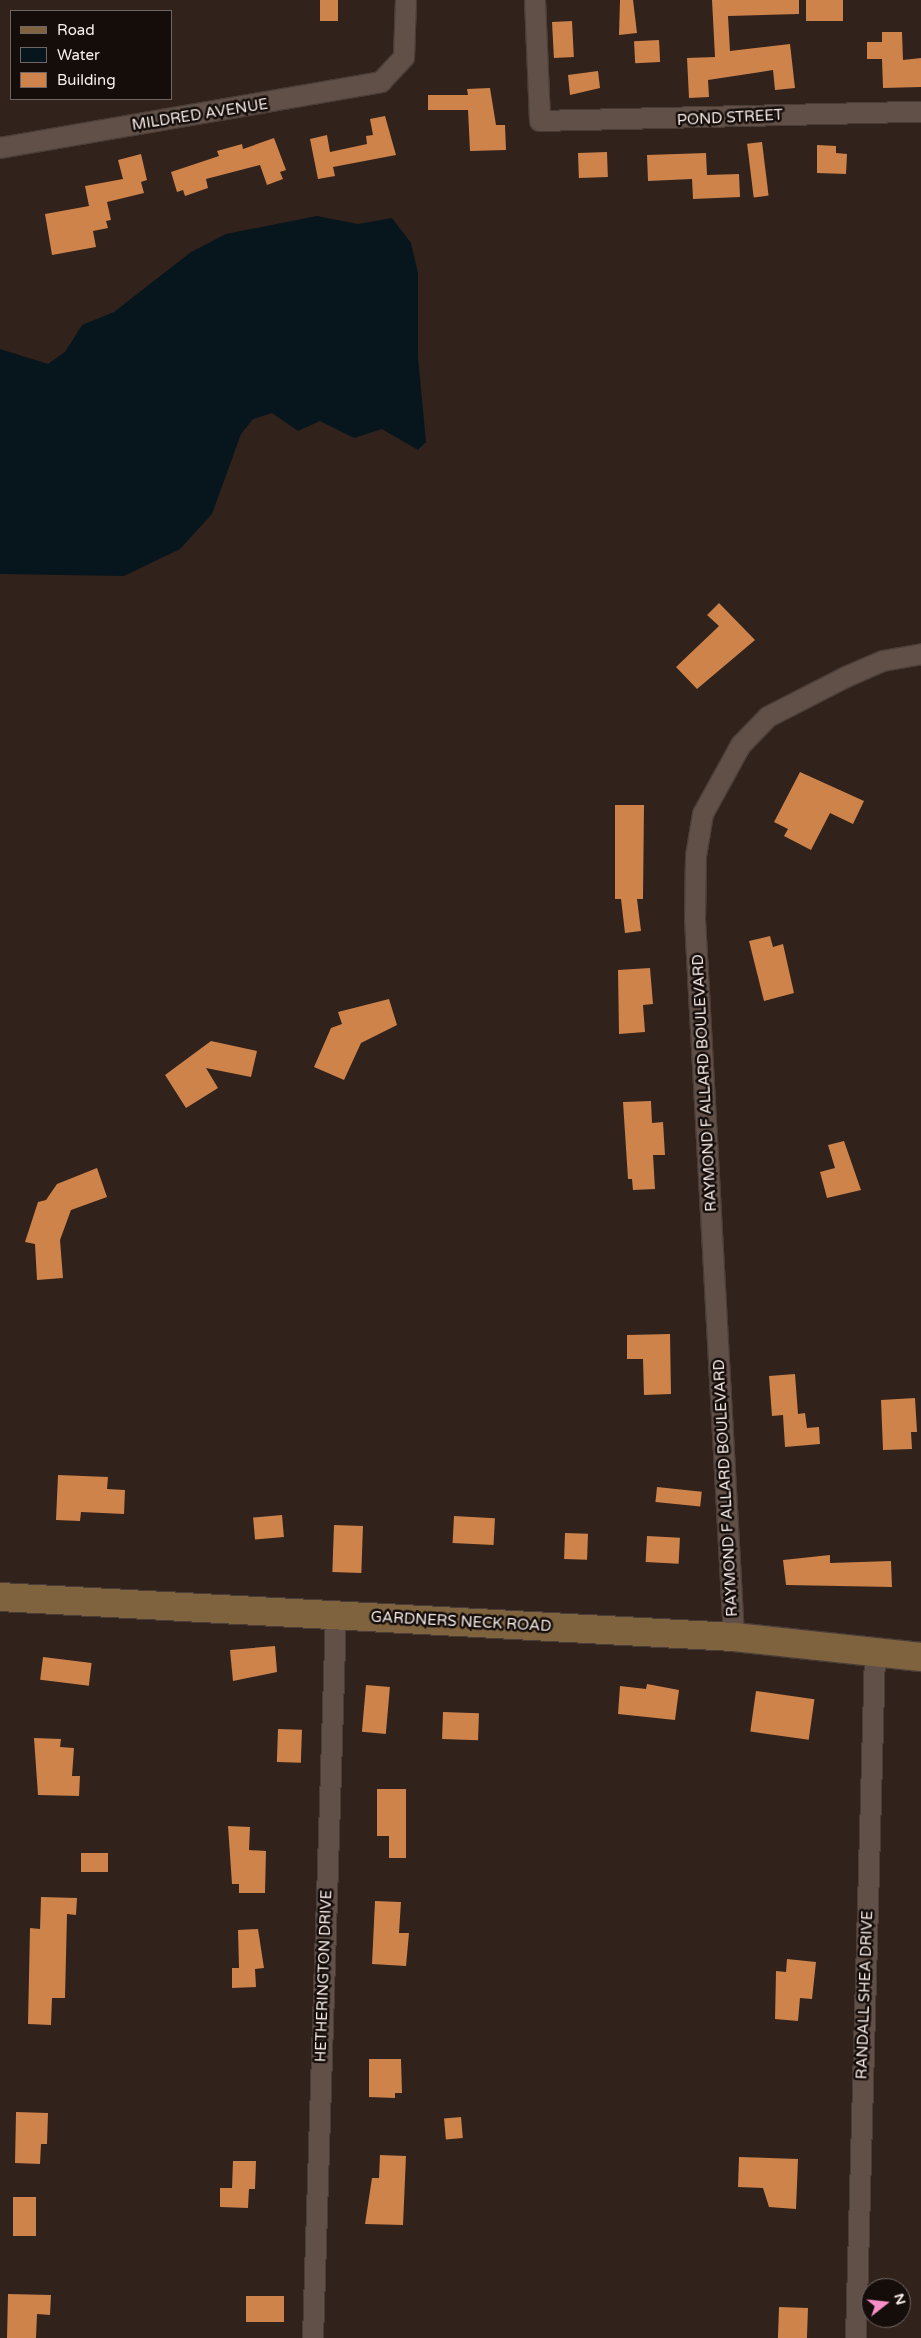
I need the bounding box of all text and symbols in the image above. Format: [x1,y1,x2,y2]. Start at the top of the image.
legend [10,10,172,100]
text: Road [57,21,95,39]
text: Water [57,46,100,64]
text: Building [57,71,116,89]
street label: MILDRED AVENUE [131,95,269,135]
street label: POND STREET [676,106,784,130]
street label: RAYMOND F ALLARD BOULEVARD [689,954,721,1212]
street label: RAYMOND F ALLARD BOULEVARD [710,1359,742,1617]
street label: GARDNERS NECK ROAD [370,1608,552,1636]
street label: HETHERINGTON DRIVE [312,1890,336,2062]
street label: RANDALL SHEA DRIVE [853,1910,877,2080]
north arrow [861,2278,911,2328]
text: N [890,2291,910,2307]

